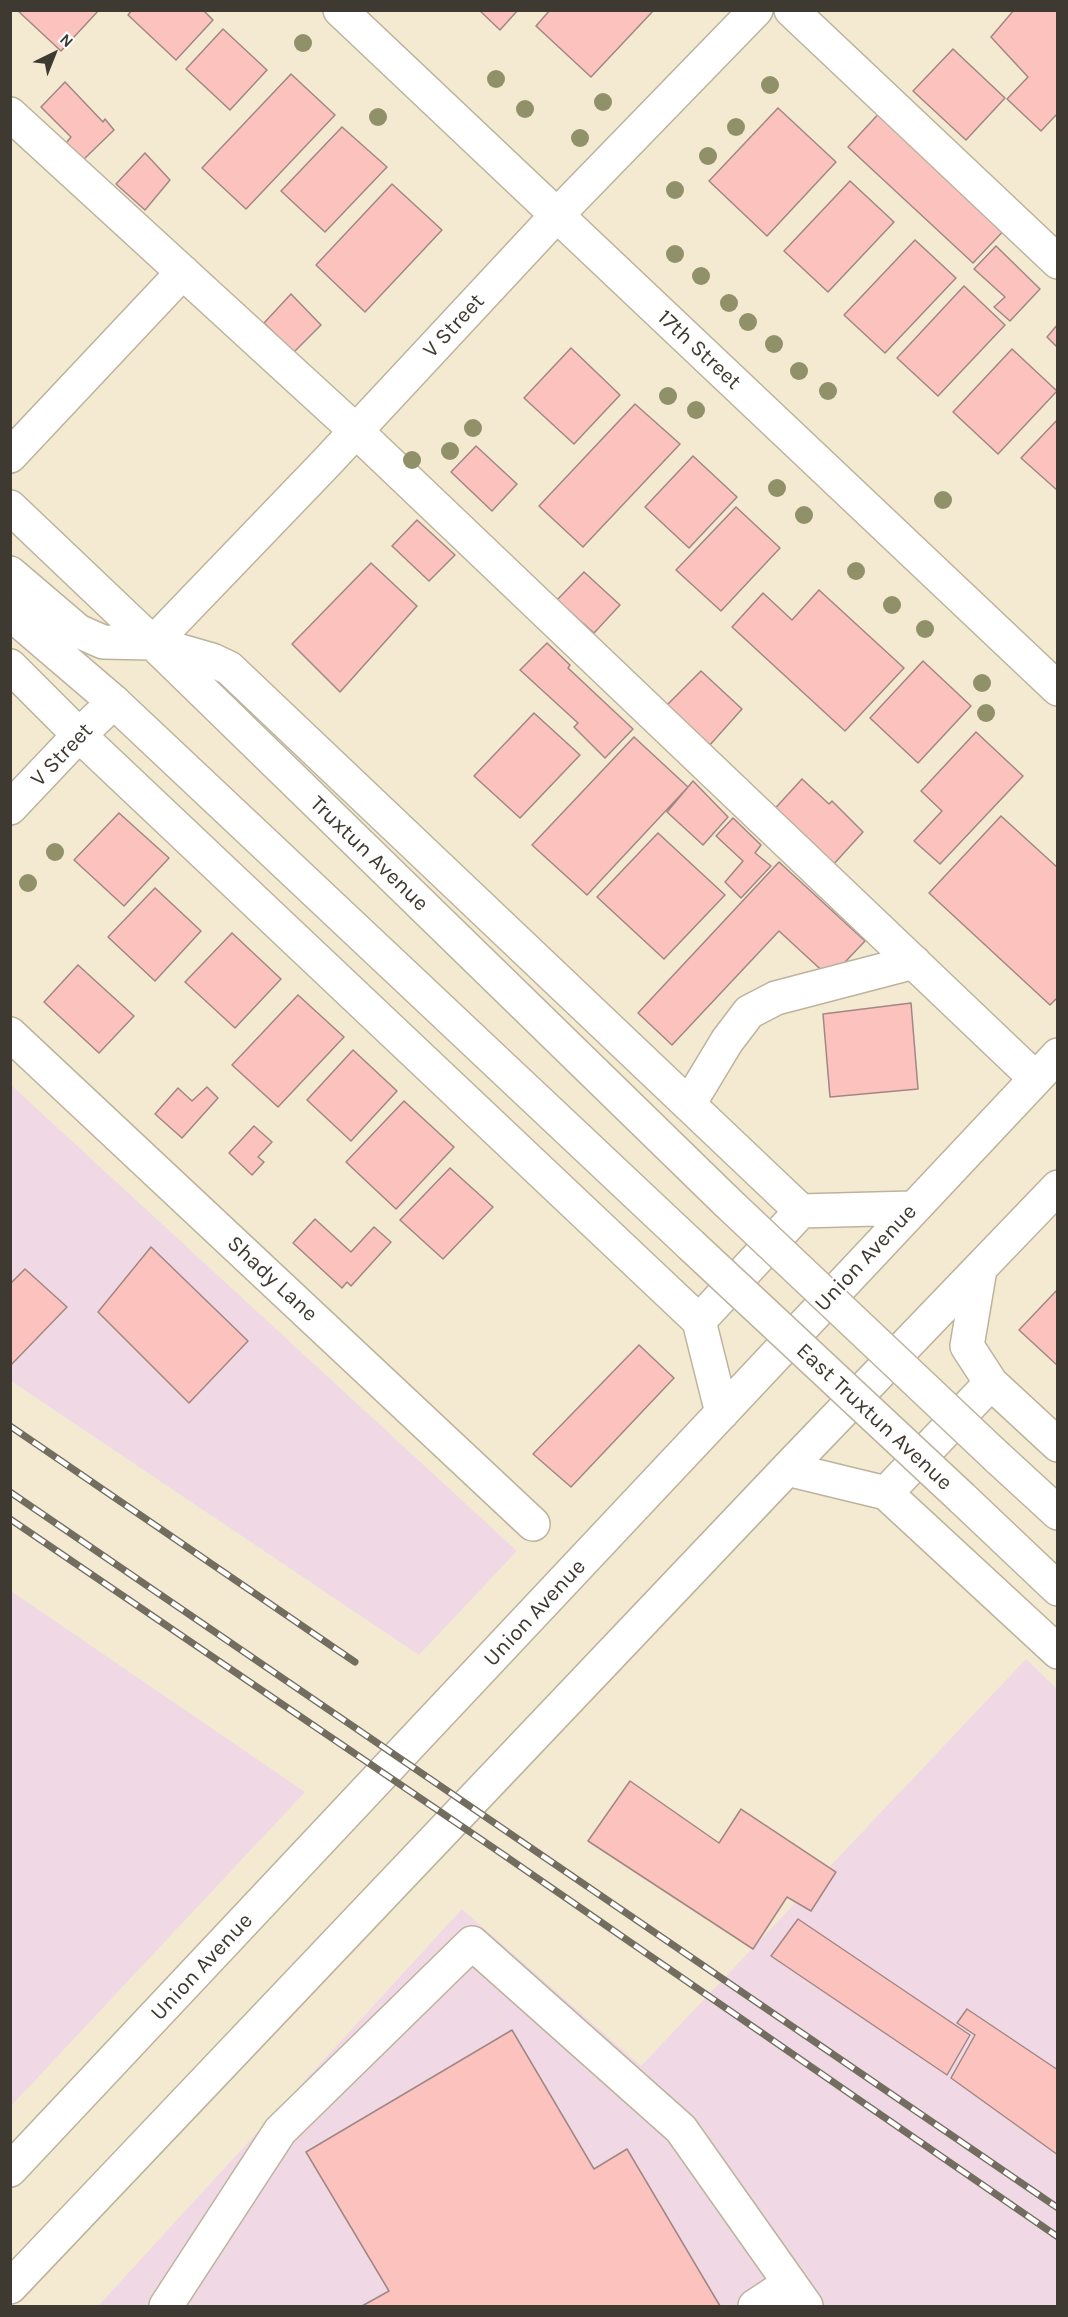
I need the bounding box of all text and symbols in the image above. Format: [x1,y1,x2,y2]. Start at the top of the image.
north arrow [24,24,84,84]
text: N [56,30,77,51]
street label: V Street [418,288,490,364]
street label: 17th Street [652,305,746,395]
street label: V Street [25,718,99,792]
street label: Truxtun Avenue [304,791,434,917]
street label: Union Avenue [810,1199,922,1317]
street label: Shady Lane [221,1230,323,1328]
street label: East Truxtun Avenue [790,1338,958,1496]
street label: Union Avenue [479,1554,591,1672]
street label: Union Avenue [146,1908,258,2026]

